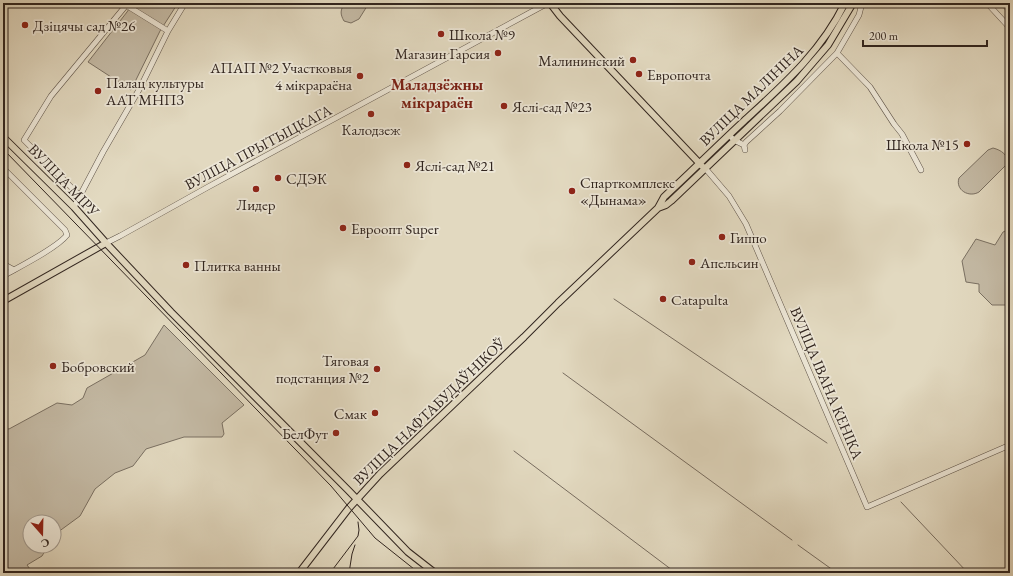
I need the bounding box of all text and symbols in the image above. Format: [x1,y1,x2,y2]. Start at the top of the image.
place label: Дзіцячы сад №26 [33,16,135,35]
marker: Дзіцячы сад №26 [20,20,30,30]
scale bar [863,22,987,48]
place label: Школа №9 [449,25,515,44]
text: 200 m [869,28,899,44]
marker: Школа №9 [436,29,446,39]
street label: ВУЛІЦА МАЛІНІНА [695,40,807,150]
place label: Магазин Гарсия [395,44,490,63]
marker: Магазин Гарсия [493,48,503,58]
place label: Малининский [538,51,625,70]
marker: Малининский [628,55,638,65]
place label: АПАП №2 Участковыя 4 мікрараёна [209,58,352,94]
place label: Европочта [647,65,711,84]
marker: Европочта [634,69,644,79]
marker: АПАП №2 Участковыя 4 мікрараёна [355,71,365,81]
place label: Палац культуры ААТ МНПЗ [105,73,204,109]
district label: Маладзёжны мікрараён [391,74,484,113]
marker: Палац культуры ААТ МНПЗ [93,86,103,96]
place label: Яслі-сад №23 [511,97,592,116]
street label: ВУЛІЦА ПРЫТЫЦКАГА [181,100,335,194]
marker: Яслі-сад №23 [499,101,509,111]
marker: Калодзеж [366,109,376,119]
place label: Калодзеж [342,120,401,139]
place label: Школа №15 [886,135,959,154]
street label: ВУЛІЦА МІРУ [24,139,104,221]
marker: Школа №15 [962,139,972,149]
place label: Яслі-сад №21 [414,156,495,175]
marker: Яслі-сад №21 [402,160,412,170]
place label: СДЭК [286,169,327,188]
marker: СДЭК [273,173,283,183]
place label: Спарткомплекс «Дынама» [580,173,675,209]
marker: Лидер [251,184,261,194]
marker: Спарткомплекс «Дынама» [567,186,577,196]
place label: Лидер [236,195,276,214]
place label: Евроопт Super [351,219,439,238]
marker: Евроопт Super [338,223,348,233]
place label: Гиппо [730,228,767,247]
marker: Гиппо [717,232,727,242]
place label: Апельсин [699,253,759,272]
place label: Плитка ванны [194,256,281,275]
marker: Апельсин [687,257,697,267]
marker: Плитка ванны [181,260,191,270]
place label: Catapulta [671,290,728,309]
marker: Catapulta [658,294,668,304]
street label: ВУЛІЦА ІВАНА КЕНІКА [786,304,868,463]
street label: ВУЛІЦА НАФТАБУДАЎНІКОЎ [349,333,509,489]
place label: Тяговая подстанция №2 [276,351,370,387]
place label: Бобровский [61,357,135,376]
marker: Бобровский [48,361,58,371]
marker: Тяговая подстанция №2 [372,364,382,374]
place label: Смак [334,404,367,423]
marker: Смак [370,408,380,418]
place label: БелФут [282,424,328,443]
marker: БелФут [331,428,341,438]
north arrow [22,514,62,554]
text: С [39,535,51,551]

